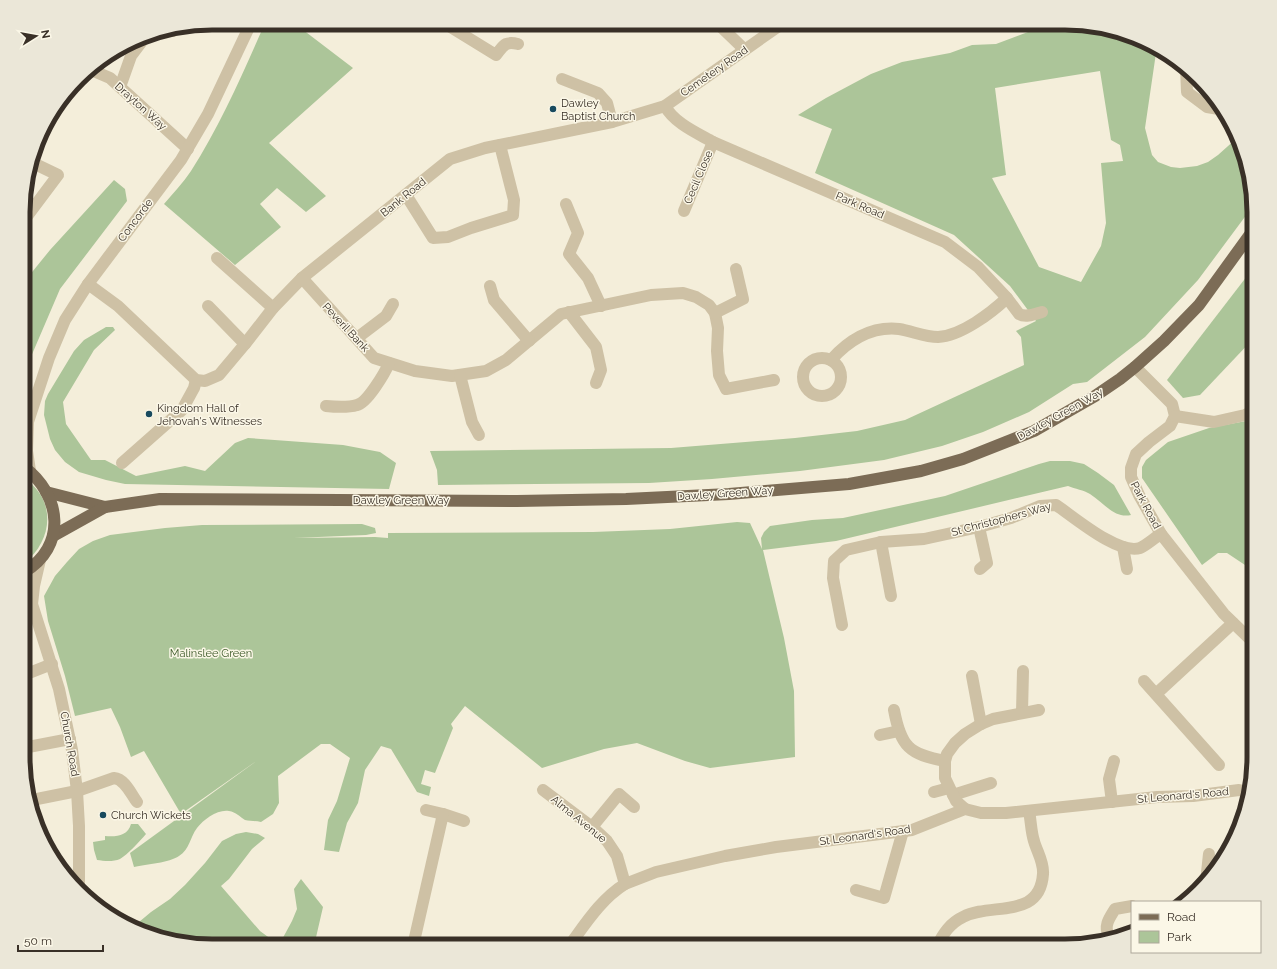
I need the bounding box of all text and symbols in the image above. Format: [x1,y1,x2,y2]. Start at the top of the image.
north arrow [16,16,56,56]
text: N [38,29,53,40]
street label: Cemetery Road [678,43,751,99]
street label: Drayton Way [112,80,169,133]
place label: Dawley Baptist Church [561,97,636,123]
marker: Dawley Baptist Church [548,104,558,114]
street label: Cecil Close [681,148,716,206]
street label: Bank Road [378,175,429,220]
street label: Park Road [833,189,886,222]
street label: Concorde [115,196,156,244]
street label: Peveril Bank [320,300,372,355]
street label: Dawley Green Way [1015,385,1106,443]
place label: Kingdom Hall of Jehovah's Witnesses [157,402,262,428]
marker: Kingdom Hall of Jehovah's Witnesses [144,409,154,419]
street label: Park Road [1128,479,1163,531]
street label: Dawley Green Way [677,484,774,503]
street label: Dawley Green Way [353,494,449,507]
street label: St Christophers Way [950,500,1052,539]
park label: Malinslee Green [170,647,252,660]
street label: Church Road [57,711,82,778]
street label: St Leonard's Road [1137,785,1230,806]
street label: Alma Avenue [548,793,609,846]
place label: Church Wickets [111,809,191,822]
marker: Church Wickets [98,810,108,820]
street label: St Leonard's Road [819,823,912,848]
legend [1131,901,1261,953]
text: Road [1167,910,1196,924]
scale bar [18,927,103,953]
text: Park [1167,930,1192,944]
text: 50 m [24,934,52,948]

